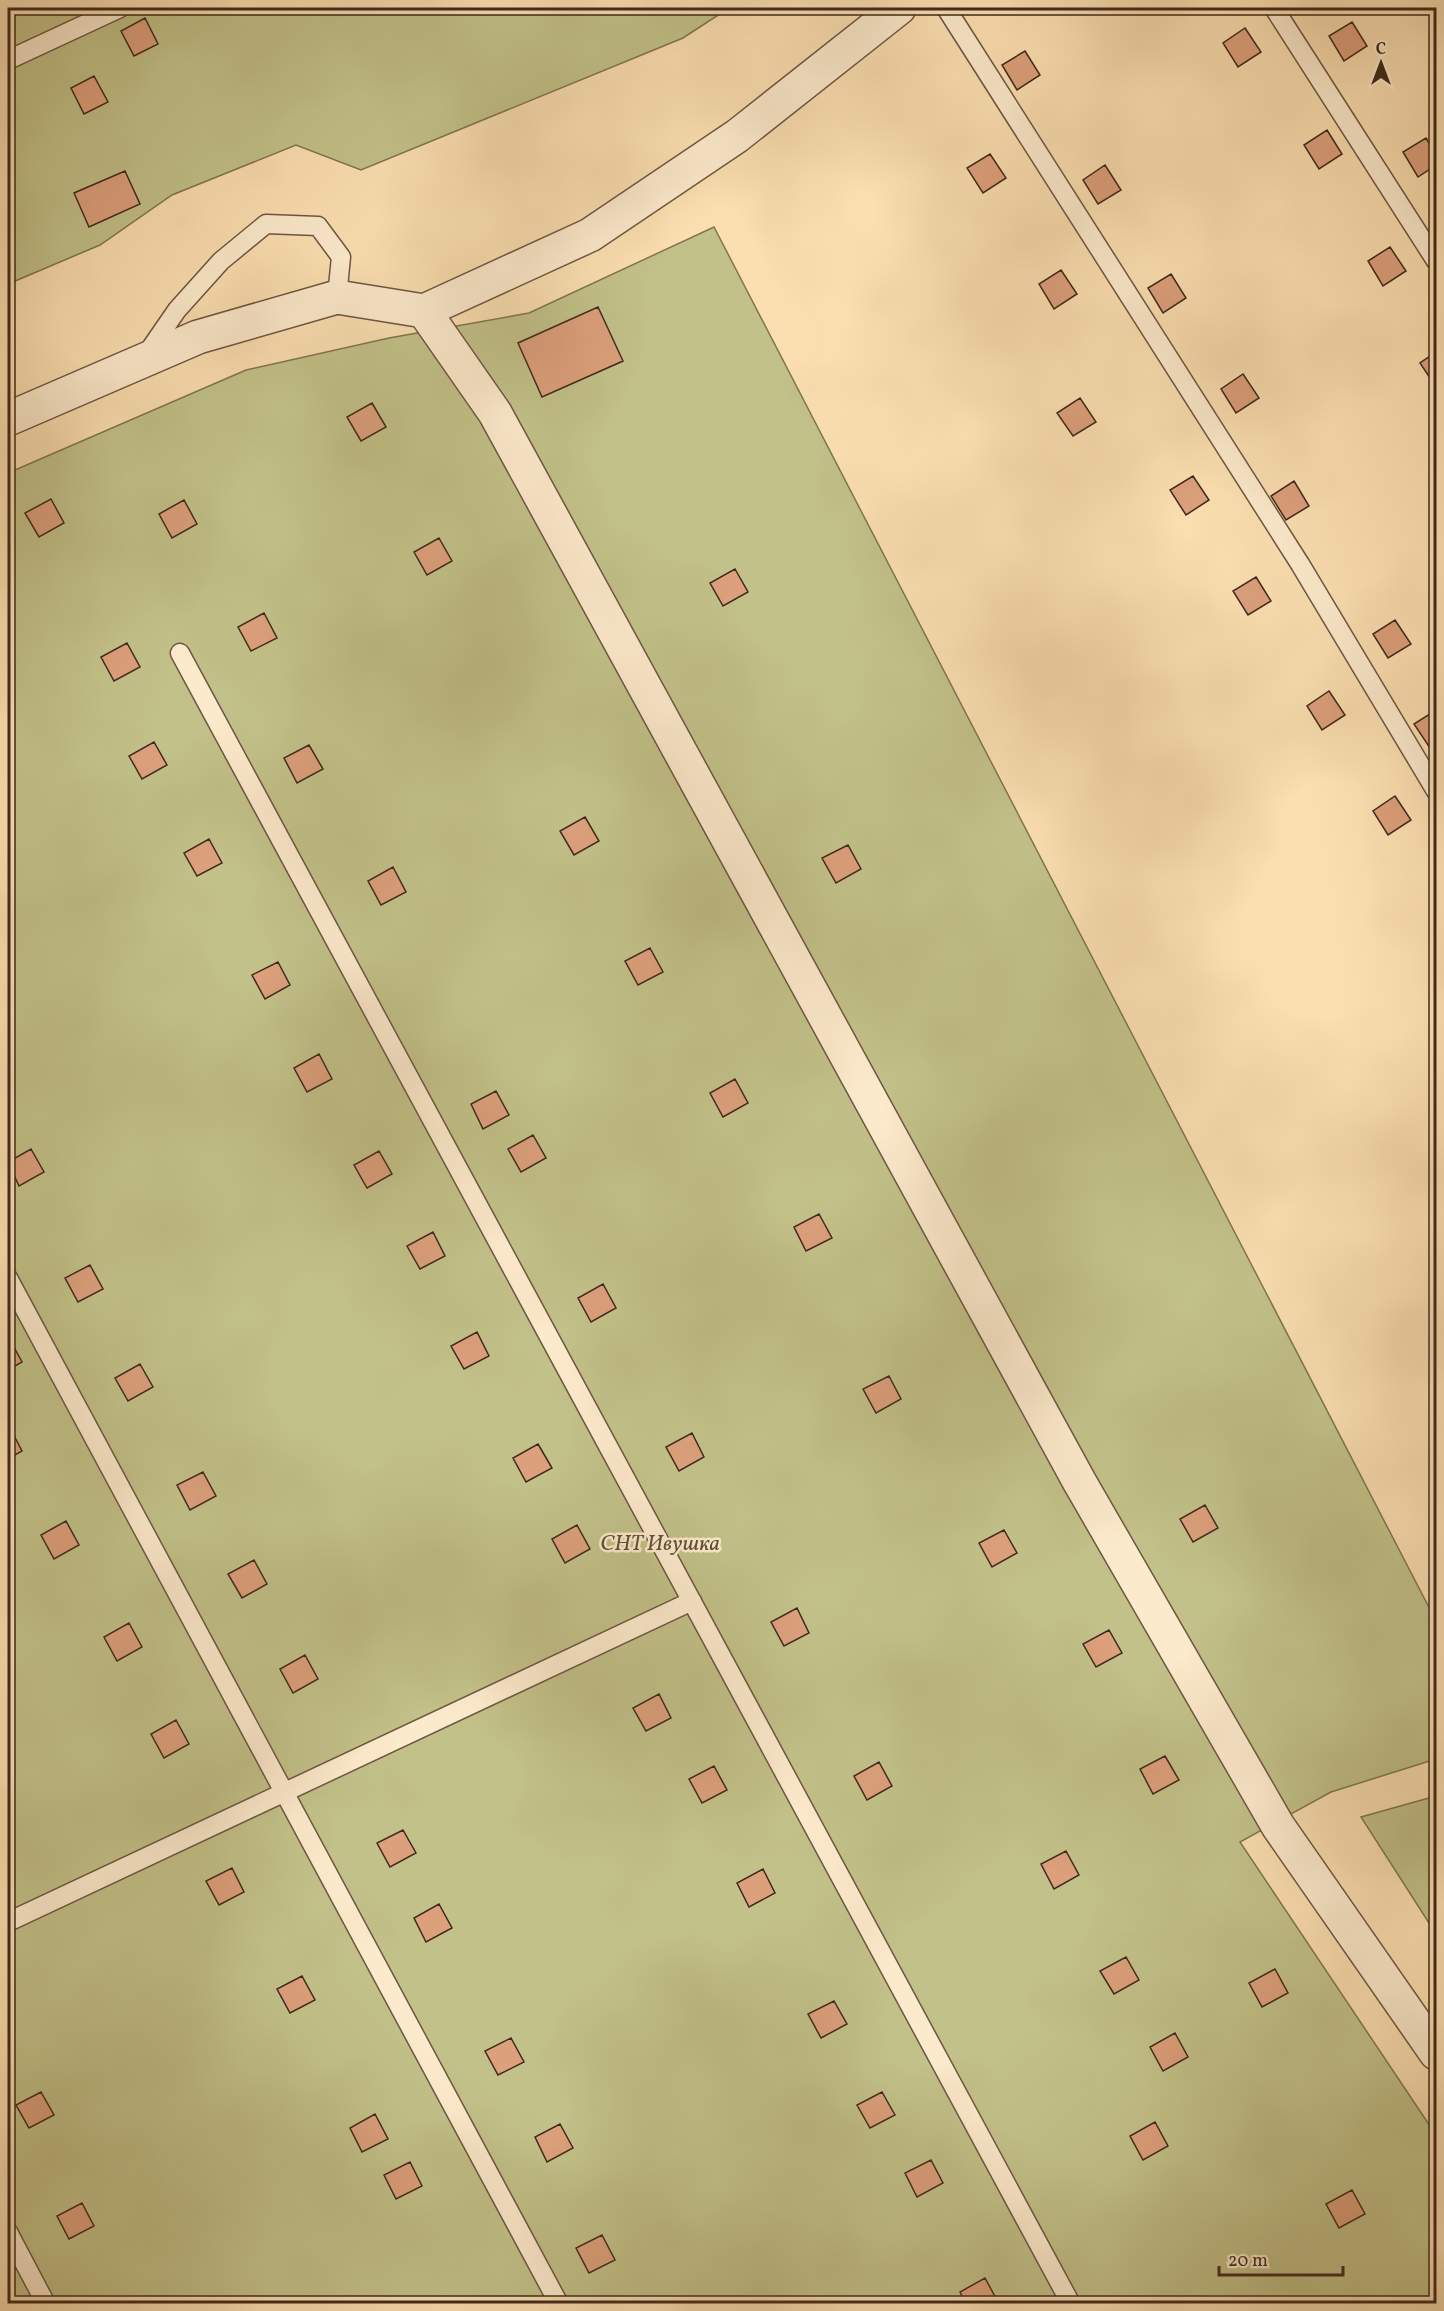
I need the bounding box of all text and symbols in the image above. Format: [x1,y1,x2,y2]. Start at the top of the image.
north arrow [1351,33,1411,93]
text: С [1376,39,1386,61]
park label: СНТ Ивушка [600,1529,720,1560]
scale bar [1219,2239,1344,2277]
text: 20 m [1228,2249,1268,2274]

